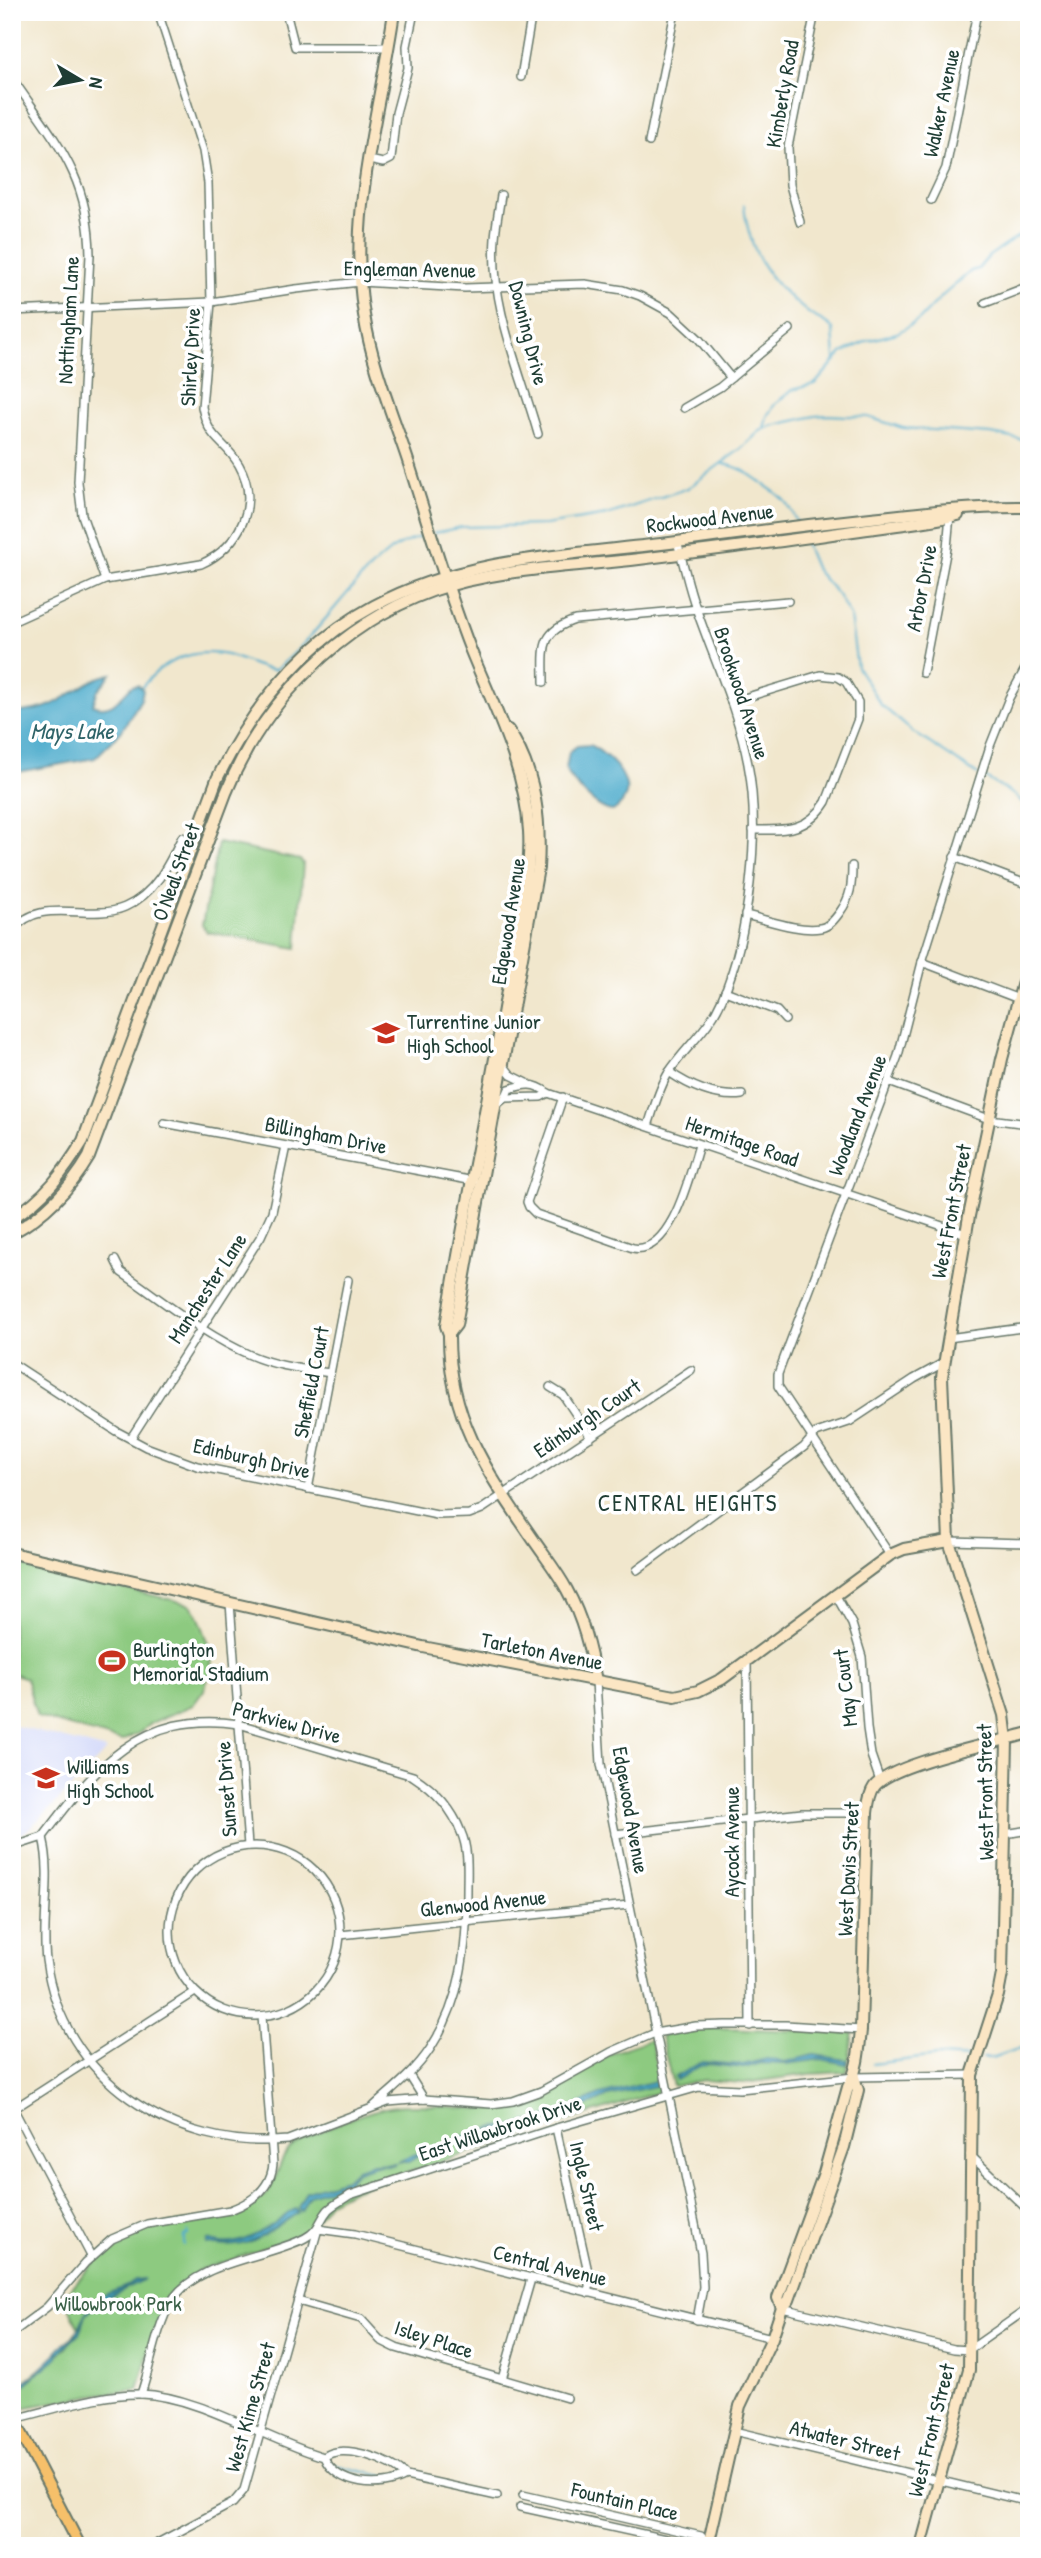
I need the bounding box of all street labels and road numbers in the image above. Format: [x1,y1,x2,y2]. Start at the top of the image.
street label: Kimberly Road [758,38,806,150]
street label: Walker Avenue [915,46,967,160]
street label: Engleman Avenue [344,253,476,285]
street label: Nottingham Lane [50,255,86,385]
street label: Downing Drive [502,278,556,388]
street label: Shirley Drive [173,307,207,407]
street label: Rockwood Avenue [645,496,775,540]
street label: Arbor Drive [898,542,944,634]
street label: Brookwood Avenue [707,623,777,763]
street label: O'Neal Street [145,818,207,925]
street label: Edgewood Avenue [484,855,532,987]
street label: Woodland Avenue [821,1050,893,1180]
street label: Hermitage Road [682,1108,802,1174]
street label: Billingham Drive [263,1109,389,1161]
street label: West Front Street [924,1141,978,1281]
street label: Manchester Lane [161,1227,253,1349]
street label: Sheffield Court [286,1323,336,1440]
street label: Edinburgh Court [528,1371,647,1465]
street label: Edinburgh Drive [191,1430,313,1486]
street label: Tarleton Avenue [479,1625,605,1677]
street label: May Court [826,1647,864,1729]
street label: Parkview Drive [230,1694,344,1750]
street label: West Front Street [969,1723,1001,1860]
street label: Sunset Drive [208,1740,244,1838]
street label: Edgewood Avenue [606,1744,656,1876]
street label: Aycock Avenue [717,1787,746,1897]
street label: West Davis Street [830,1800,866,1937]
street label: Glenwood Avenue [419,1882,547,1924]
street label: East Willowbrook Drive [415,2088,585,2168]
street label: Ingle Street [563,2138,612,2235]
street label: Central Avenue [490,2237,610,2293]
street label: Isley Place [391,2313,477,2365]
street label: West Kime Street [218,2338,283,2475]
street label: West Front Street [900,2360,962,2500]
street label: Atwater Street [787,2412,904,2468]
street label: Fountain Place [568,2474,681,2527]

